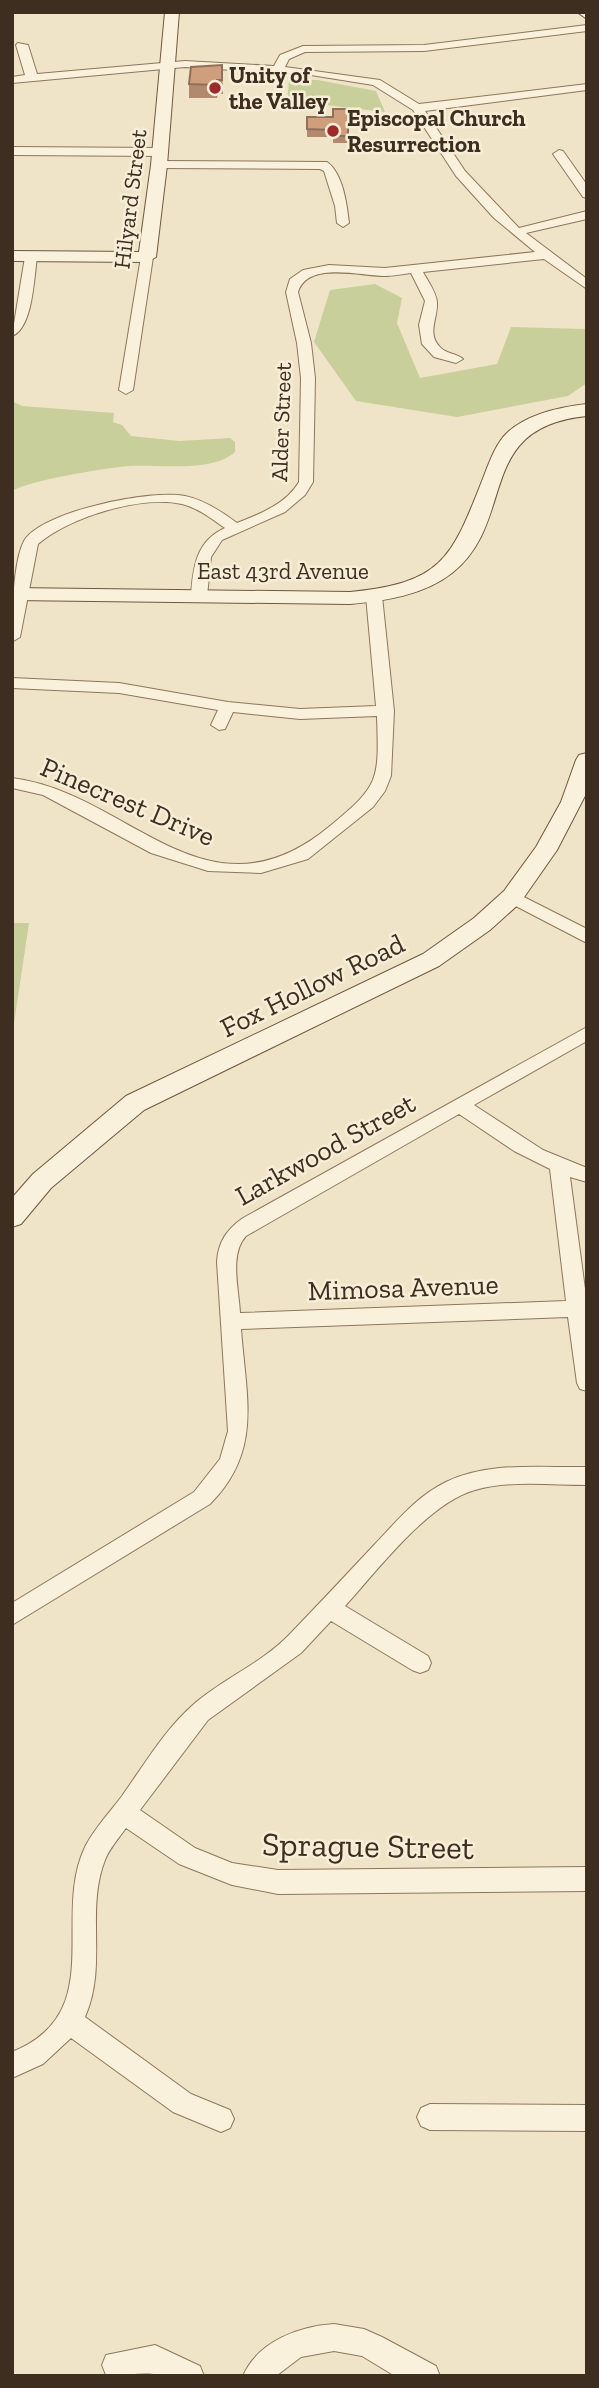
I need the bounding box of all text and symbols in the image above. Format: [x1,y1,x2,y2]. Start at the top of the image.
place label: Unity of the Valley [229,61,329,115]
marker: Unity of the Valley [207,80,223,96]
place label: Episcopal Church Resurrection [347,104,526,158]
marker: Episcopal Church Resurrection [325,123,341,139]
street label: Hilyard Street [108,127,153,270]
street label: Alder Street [265,361,297,482]
street label: East 43rd Avenue [197,557,369,585]
street label: Pinecrest Drive [36,750,220,853]
street label: Fox Hollow Road [215,927,410,1044]
street label: Larkwood Street [230,1086,421,1212]
street label: Mimosa Avenue [307,1268,499,1307]
street label: Sprague Street [262,1824,475,1867]

